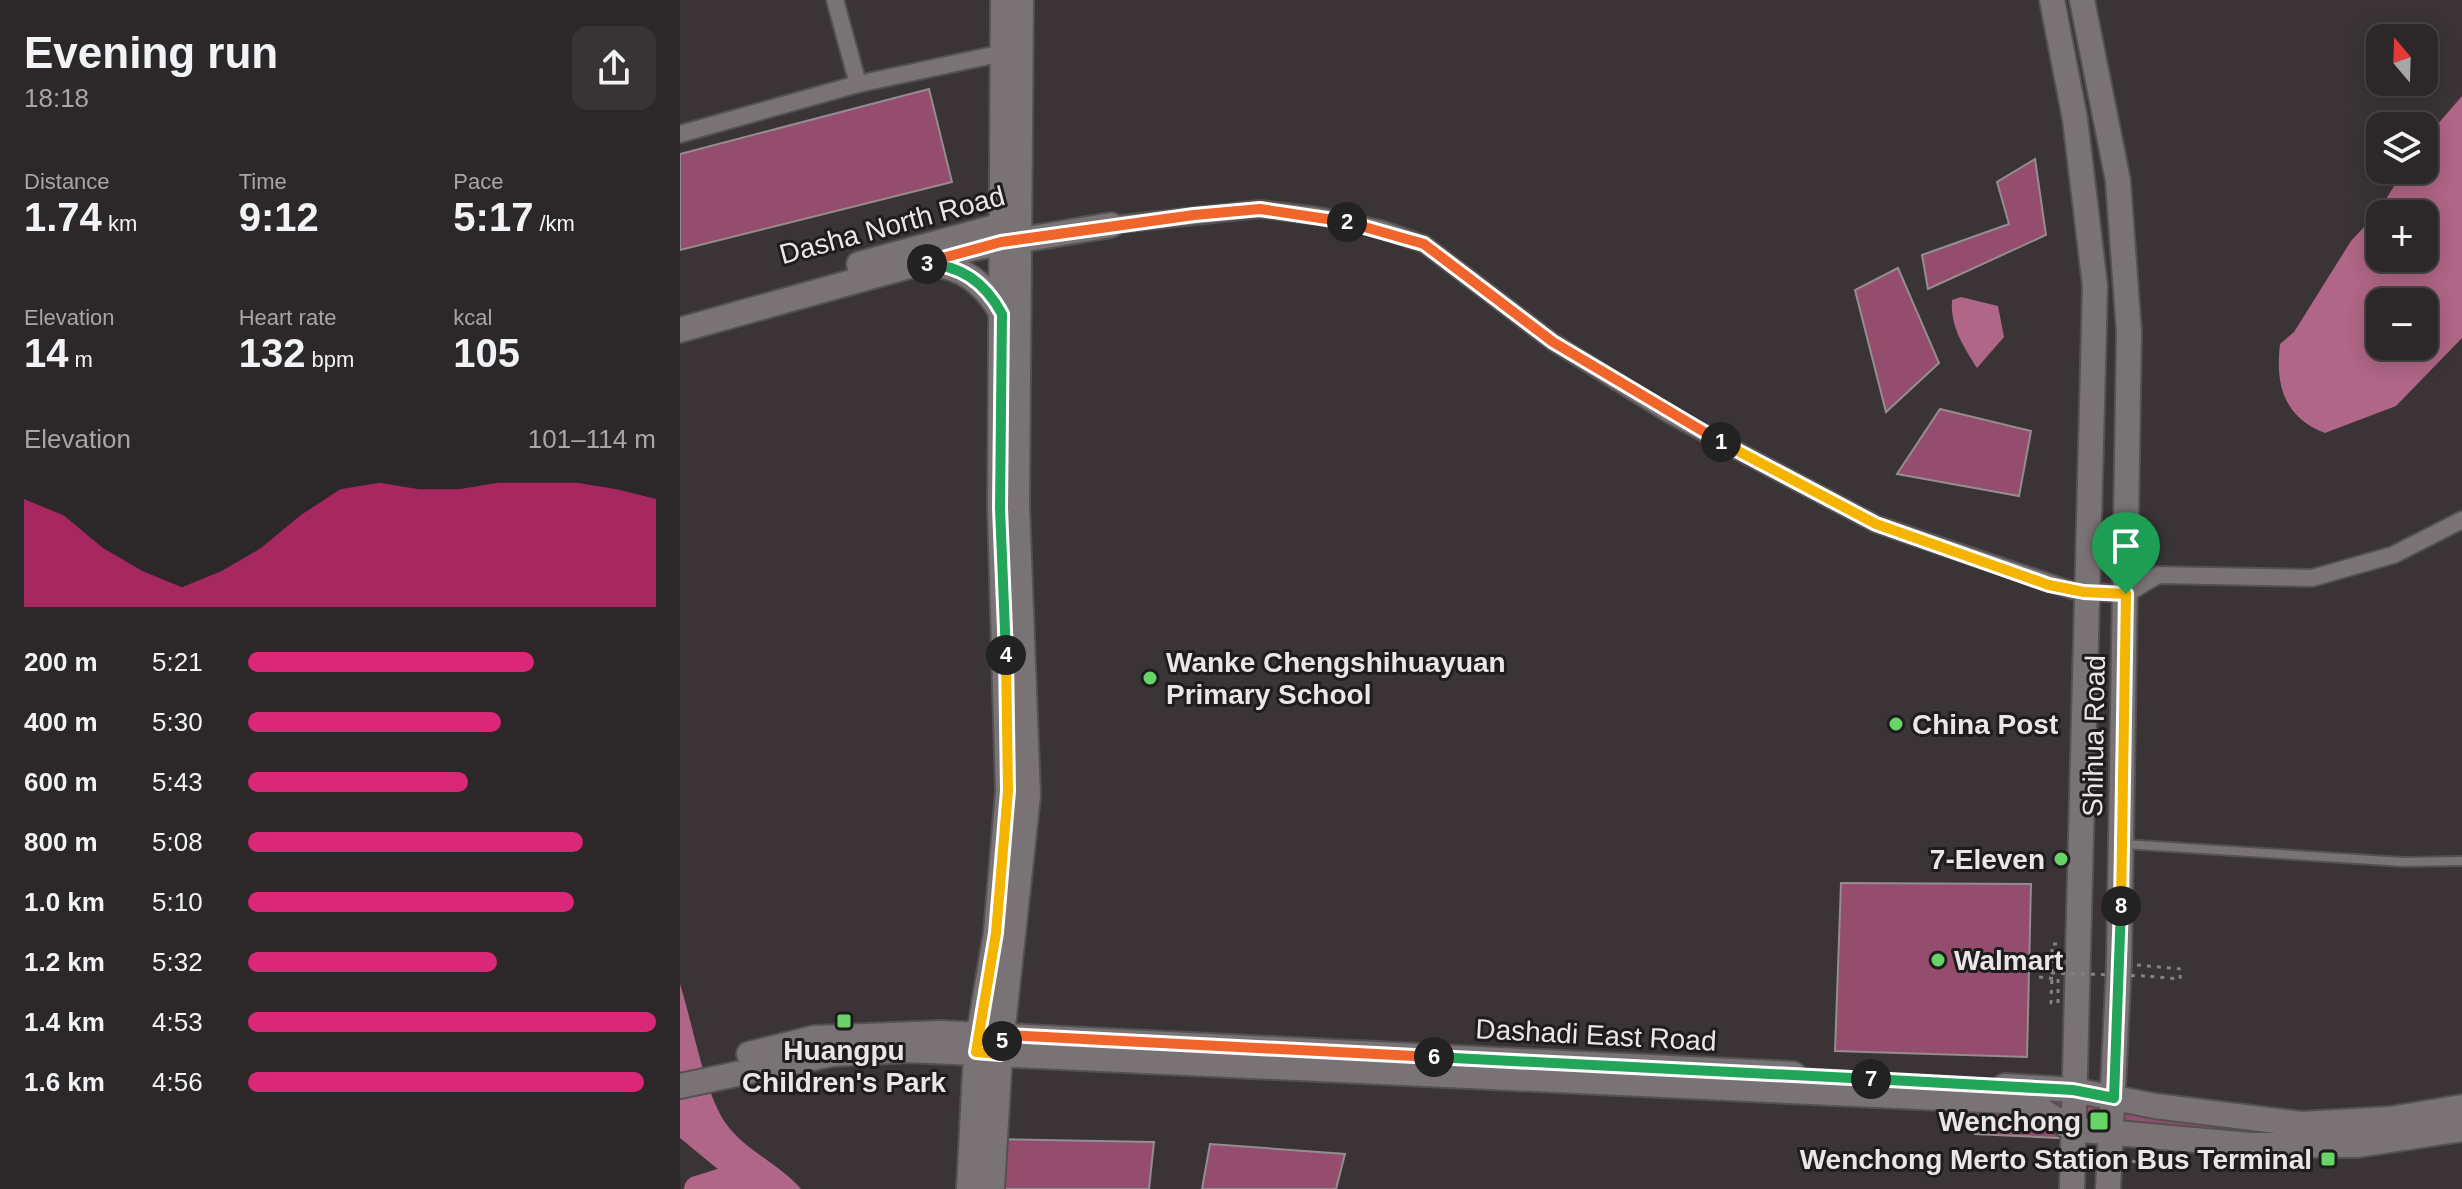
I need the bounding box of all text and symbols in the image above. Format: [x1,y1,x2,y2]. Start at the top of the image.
north arrow [2366,24,2438,96]
map controls [2366,24,2438,360]
button: share [572,26,656,110]
text: Evening run [24,28,278,77]
text: 18:18 [24,83,89,113]
button: layers [2366,112,2438,184]
text: Distance [24,169,110,194]
text: Time [239,169,287,194]
text: Pace [453,169,503,194]
street label: Dasha North Road [776,180,1008,270]
text: 1.74 [24,195,102,239]
text: 9:12 [239,195,319,239]
text: 5:17 [453,195,533,239]
button: + [2366,200,2438,272]
pin: 2 [1327,202,1367,242]
text: 2 [1341,209,1353,234]
text: km [102,211,137,236]
text: /km [533,211,575,236]
pin: 3 [907,244,947,284]
text: 3 [921,251,933,276]
button: − [2366,288,2438,360]
text: Elevation [24,305,115,330]
text: Heart rate [239,305,336,330]
text: kcal [453,305,492,330]
text: 14 [24,331,69,375]
text: 132 [239,331,305,375]
text: 105 [453,331,520,375]
text: m [69,347,93,372]
text: bpm [305,347,354,372]
pin: 1 [1701,422,1741,462]
text: Elevation [24,424,131,454]
text: 101–114 m [528,424,656,454]
text: 1 [1715,429,1727,454]
pin [2092,512,2160,594]
icon: arrive [2104,524,2148,568]
pin: 4 [986,635,1026,675]
text: 4 [1000,642,1012,667]
text: 200 m [24,647,98,677]
text: 5:21 [152,647,203,677]
place label: Wanke Chengshihuayuan Primary School [1166,647,1506,710]
street label: Shihua Road [2077,655,2111,817]
marker: Wanke Chengshihuayuan Primary School [1141,669,1159,687]
text: 400 m [24,707,98,737]
text: 5:30 [152,707,203,737]
place label: China Post [1912,709,2058,740]
marker: China Post [1887,715,1905,733]
text: 600 m [24,767,98,797]
text: 5:43 [152,767,203,797]
text: 800 m [24,827,98,857]
text: 5:08 [152,827,203,857]
place label: 7-Eleven [1930,844,2045,875]
marker: 7-Eleven [2052,850,2070,868]
pin: 8 [2101,886,2141,926]
text: 1.0 km [24,887,105,917]
text: 5:10 [152,887,203,917]
text: 8 [2115,893,2127,918]
place label: Walmart [1954,945,2063,976]
text: 1.2 km [24,947,105,977]
text: 5:32 [152,947,203,977]
marker: Walmart [1929,951,1947,969]
text: 1.4 km [24,1007,105,1037]
text: 4:53 [152,1007,203,1037]
marker: Huangpu Children's Park [835,1012,853,1030]
street label: Dashadi East Road [1475,1013,1717,1057]
pin: 5 [982,1021,1022,1061]
text: 5 [996,1028,1008,1053]
place label: Huangpu Children's Park [742,1035,947,1098]
pin: 6 [1414,1037,1454,1077]
text: 6 [1428,1044,1440,1069]
pin: 7 [1851,1059,1891,1099]
text: 7 [1865,1066,1877,1091]
text: 1.6 km [24,1067,105,1097]
text: 4:56 [152,1067,203,1097]
place label: Wenchong [1938,1106,2081,1137]
marker: Wenchong [2088,1110,2110,1132]
place label: Wenchong Merto Station Bus Terminal [1800,1144,2312,1175]
marker: Wenchong Merto Station Bus Terminal [2319,1150,2337,1168]

